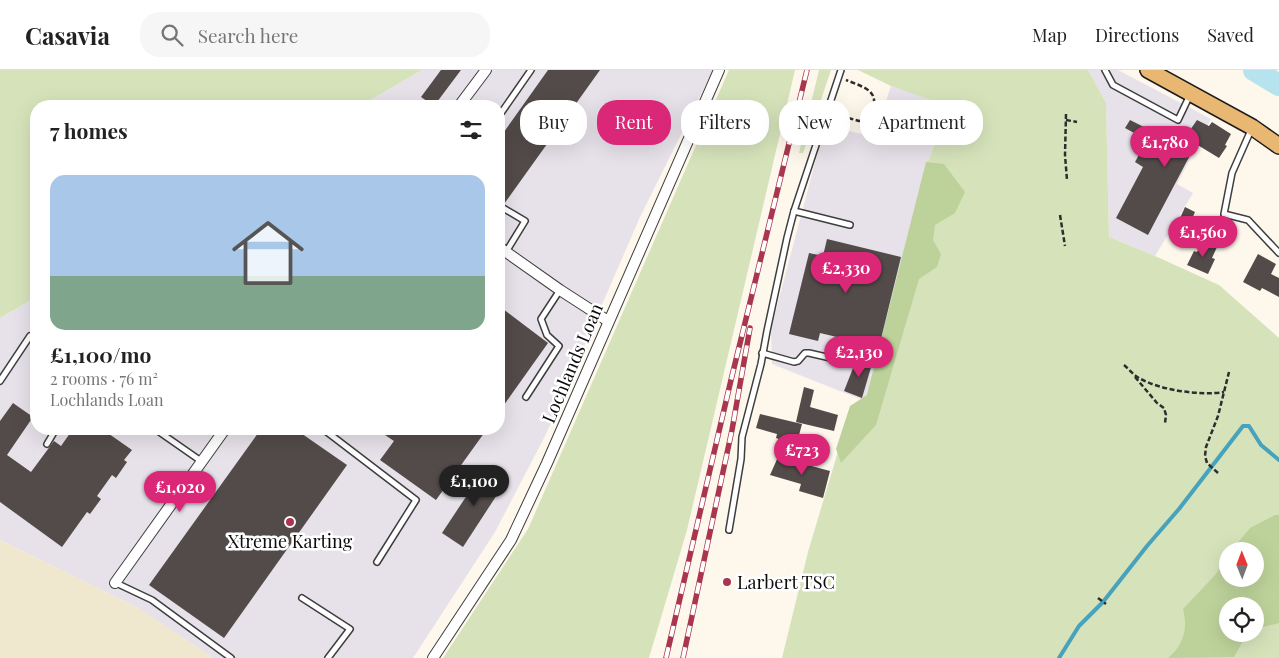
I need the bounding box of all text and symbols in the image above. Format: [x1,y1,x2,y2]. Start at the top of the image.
search box [140,12,490,57]
text: Casavia [25,19,110,51]
icon: search [158,21,186,49]
text: Search here [198,22,298,48]
text: Map [1032,23,1067,47]
text: Directions [1095,23,1179,47]
text: Saved [1207,23,1254,47]
chip: Buy [520,100,587,145]
chip: Rent [597,100,671,145]
chip: Filters [681,100,769,145]
chip: New [779,100,850,145]
chip: Apartment [860,100,983,145]
text: 7 homes [50,116,128,144]
icon: filters [457,116,485,144]
pin: £1,780 [1124,126,1206,168]
text: £1,780 [1141,131,1189,152]
icon: home [223,208,313,298]
pin: £1,560 [1162,216,1244,258]
text: £1,560 [1179,221,1227,242]
pin: £2,330 [805,252,887,294]
text: £2,330 [822,257,870,278]
street label: Lochlands Loan [536,299,608,427]
pin: £2,130 [818,336,900,378]
text: £1,100/mo [50,340,151,368]
text: £2,130 [835,341,883,362]
text: 2 rooms · 76 m² [50,368,158,389]
text: Lochlands Loan [50,389,164,410]
pin: £723 [772,434,832,476]
text: £723 [785,439,819,460]
pin: £1,100 [433,464,515,507]
pin: £1,020 [139,470,221,513]
text: £1,100 [450,470,498,491]
text: £1,020 [155,476,205,497]
marker: Xtreme Karting [284,516,296,528]
place label: Xtreme Karting [228,529,353,553]
north arrow [1219,542,1264,588]
map controls [1219,542,1264,642]
place label: Larbert TSC [737,570,835,594]
marker: Larbert TSC [721,576,733,588]
button: locate [1219,597,1264,642]

